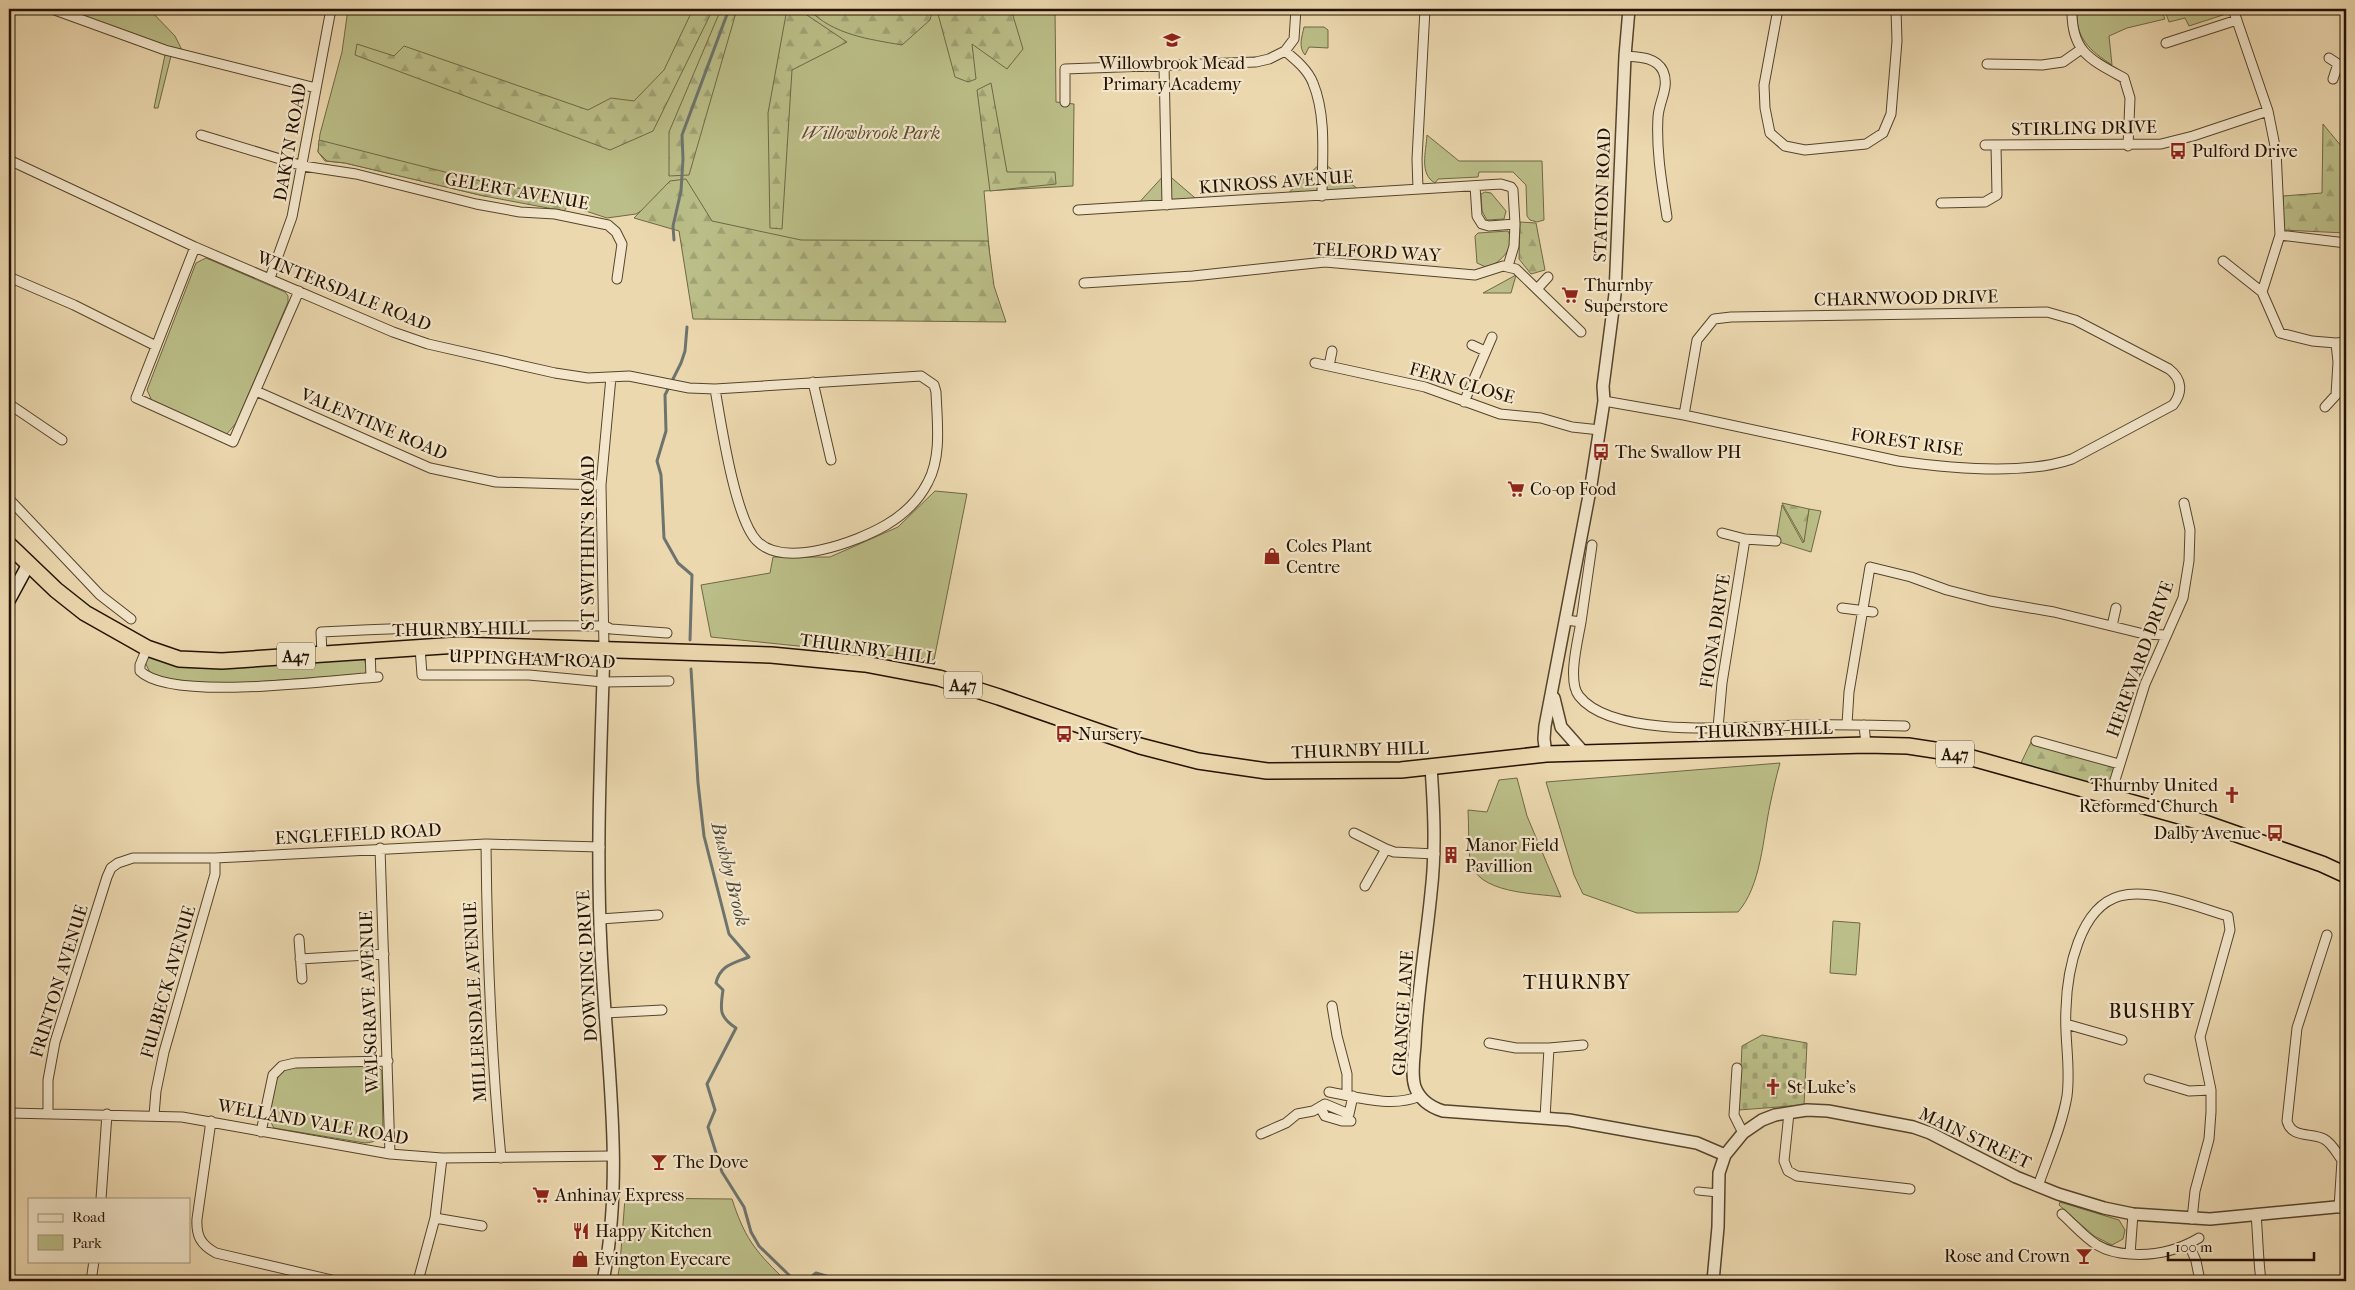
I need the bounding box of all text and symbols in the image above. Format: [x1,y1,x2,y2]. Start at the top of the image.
school or university icon: Willowbrook Mead Primary Academy [1162,30,1182,50]
place label: Willowbrook Mead Primary Academy [1098,53,1245,95]
street label: DAKYN ROAD [270,81,311,203]
street label: STIRLING DRIVE [2011,117,2157,140]
park label: Willowbrook Park [802,123,940,144]
street label: STATION ROAD [1590,127,1615,263]
bus stop icon: Pulford Drive [2168,141,2188,161]
place label: Pulford Drive [2192,141,2298,162]
street label: KINROSS AVENUE [1198,167,1354,198]
street label: GELERT AVENUE [443,168,591,215]
street label: TELFORD WAY [1312,239,1442,266]
street label: WINTERSDALE ROAD [253,246,434,336]
place label: Thurnby Superstore [1584,275,1668,317]
supermarket icon: Thurnby Superstore [1560,285,1580,305]
street label: CHARNWOOD DRIVE [1814,286,1998,311]
street label: FERN CLOSE [1407,358,1517,409]
street label: VALENTINE ROAD [296,384,450,465]
street label: FOREST RISE [1849,424,1965,461]
bus stop icon: The Swallow PH [1591,442,1611,462]
place label: The Swallow PH [1615,442,1742,463]
street label: ST SWITHIN'S ROAD [578,455,599,631]
supermarket icon: Co-op Food [1506,479,1526,499]
place label: Co-op Food [1530,479,1617,500]
place label: Coles Plant Centre [1286,536,1373,578]
shop icon: Coles Plant Centre [1262,546,1282,566]
street label: FIONA DRIVE [1696,572,1735,690]
street label: HEREWARD DRIVE [2102,578,2178,740]
street label: THURNBY HILL [392,618,530,641]
street label: THURNBY HILL [798,630,938,669]
road number: A47 [277,642,315,669]
street label: UPPINGHAM ROAD [448,646,616,673]
road number: A47 [944,672,982,698]
street label: THURNBY HILL [1695,718,1833,743]
bus stop icon: Nursery [1054,724,1074,744]
place label: Nursery [1078,724,1143,745]
street label: THURNBY HILL [1291,738,1429,763]
road number: A47 [1936,741,1974,768]
place label: Thurnby United Reformed Church [2079,775,2218,817]
church icon: Thurnby United Reformed Church [2222,785,2242,805]
water label: Bushby Brook [706,819,754,929]
street label: ENGLEFIELD ROAD [274,820,442,849]
place label: Dalby Avenue [2154,823,2261,844]
bus stop icon: Dalby Avenue [2265,823,2285,843]
place label: Manor Field Pavillion [1465,835,1559,877]
building icon: Manor Field Pavillion [1441,845,1461,865]
street label: DOWNING DRIVE [573,889,602,1043]
street label: MILLERSDALE AVENUE [460,901,491,1103]
street label: FRINTON AVENUE [26,902,93,1060]
street label: FULBECK AVENUE [137,903,200,1061]
street label: WALSGRAVE AVENUE [356,910,383,1095]
street label: GRANGE LANE [1389,949,1418,1077]
district label: THURNBY [1523,971,1631,994]
district label: BUSHBY [2109,1000,2196,1023]
church icon: St Luke's [1763,1077,1783,1097]
place label: St Luke's [1787,1077,1856,1098]
street label: WELLAND VALE ROAD [215,1095,410,1150]
street label: MAIN STREET [1915,1103,2035,1174]
bar icon: The Dove [649,1152,669,1172]
place label: The Dove [673,1152,748,1173]
supermarket icon: Anhinay Express [531,1185,551,1205]
place label: Anhinay Express [554,1185,685,1206]
legend [28,1198,190,1262]
text: Road [72,1208,106,1226]
restaurant icon: Happy Kitchen [571,1221,591,1241]
place label: Happy Kitchen [595,1221,713,1242]
scale bar [2168,1230,2314,1262]
text: Park [72,1234,102,1252]
text: 100 m [2175,1238,2213,1256]
place label: Rose and Crown [1944,1246,2071,1267]
bar icon: Rose and Crown [2074,1246,2094,1266]
shop icon: Evington Eyecare [570,1249,590,1269]
place label: Evington Eyecare [594,1249,731,1270]

